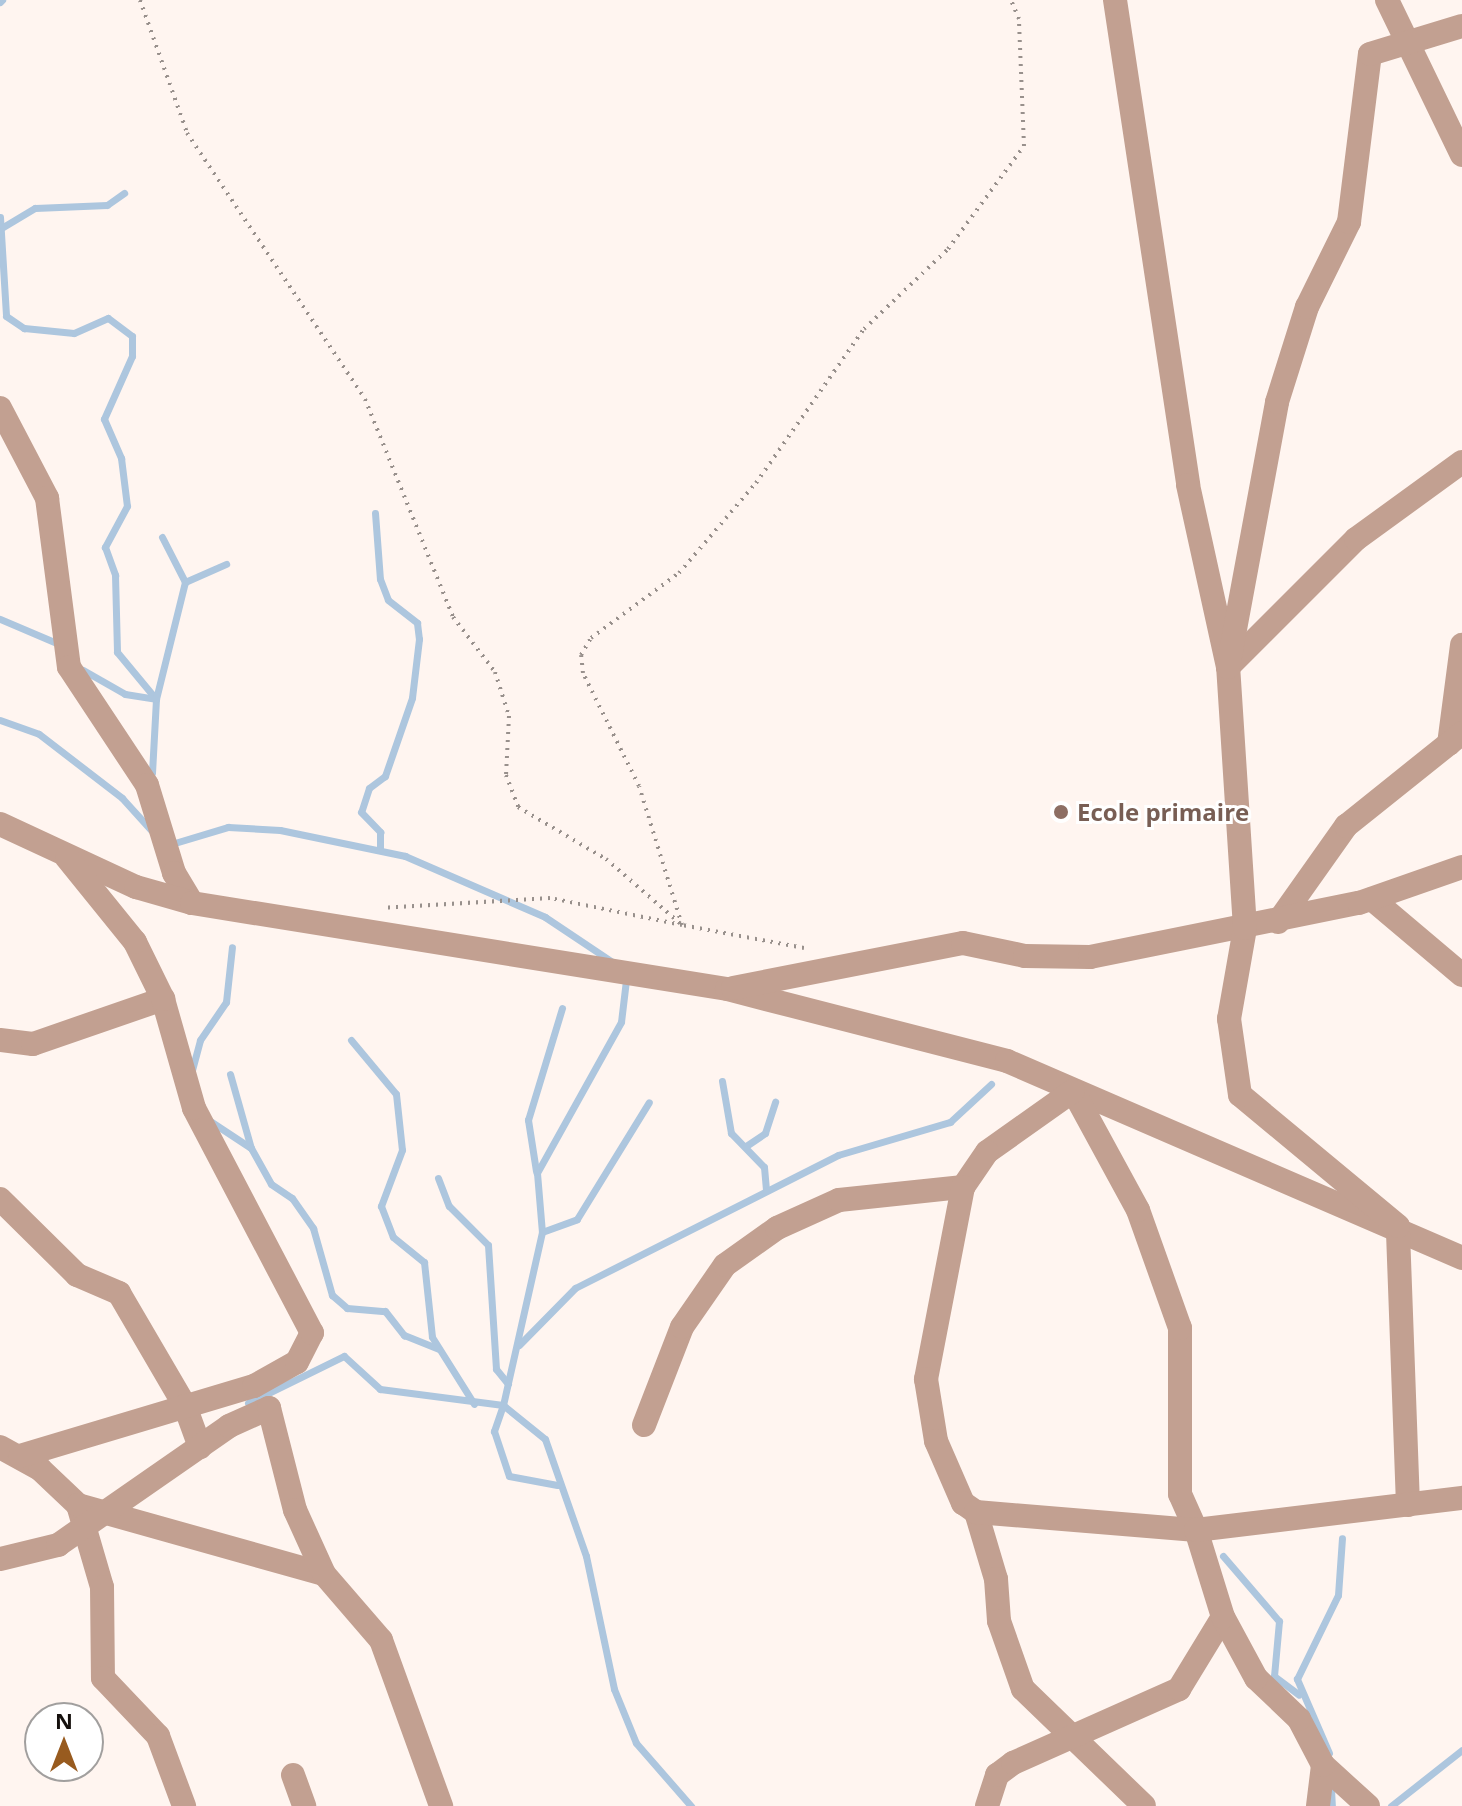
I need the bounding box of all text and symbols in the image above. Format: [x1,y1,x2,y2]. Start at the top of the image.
place label: Ecole primaire [1077,798,1249,826]
marker: Ecole primaire [1052,803,1070,821]
north arrow [24,1702,104,1782]
text: N [55,1705,73,1735]

